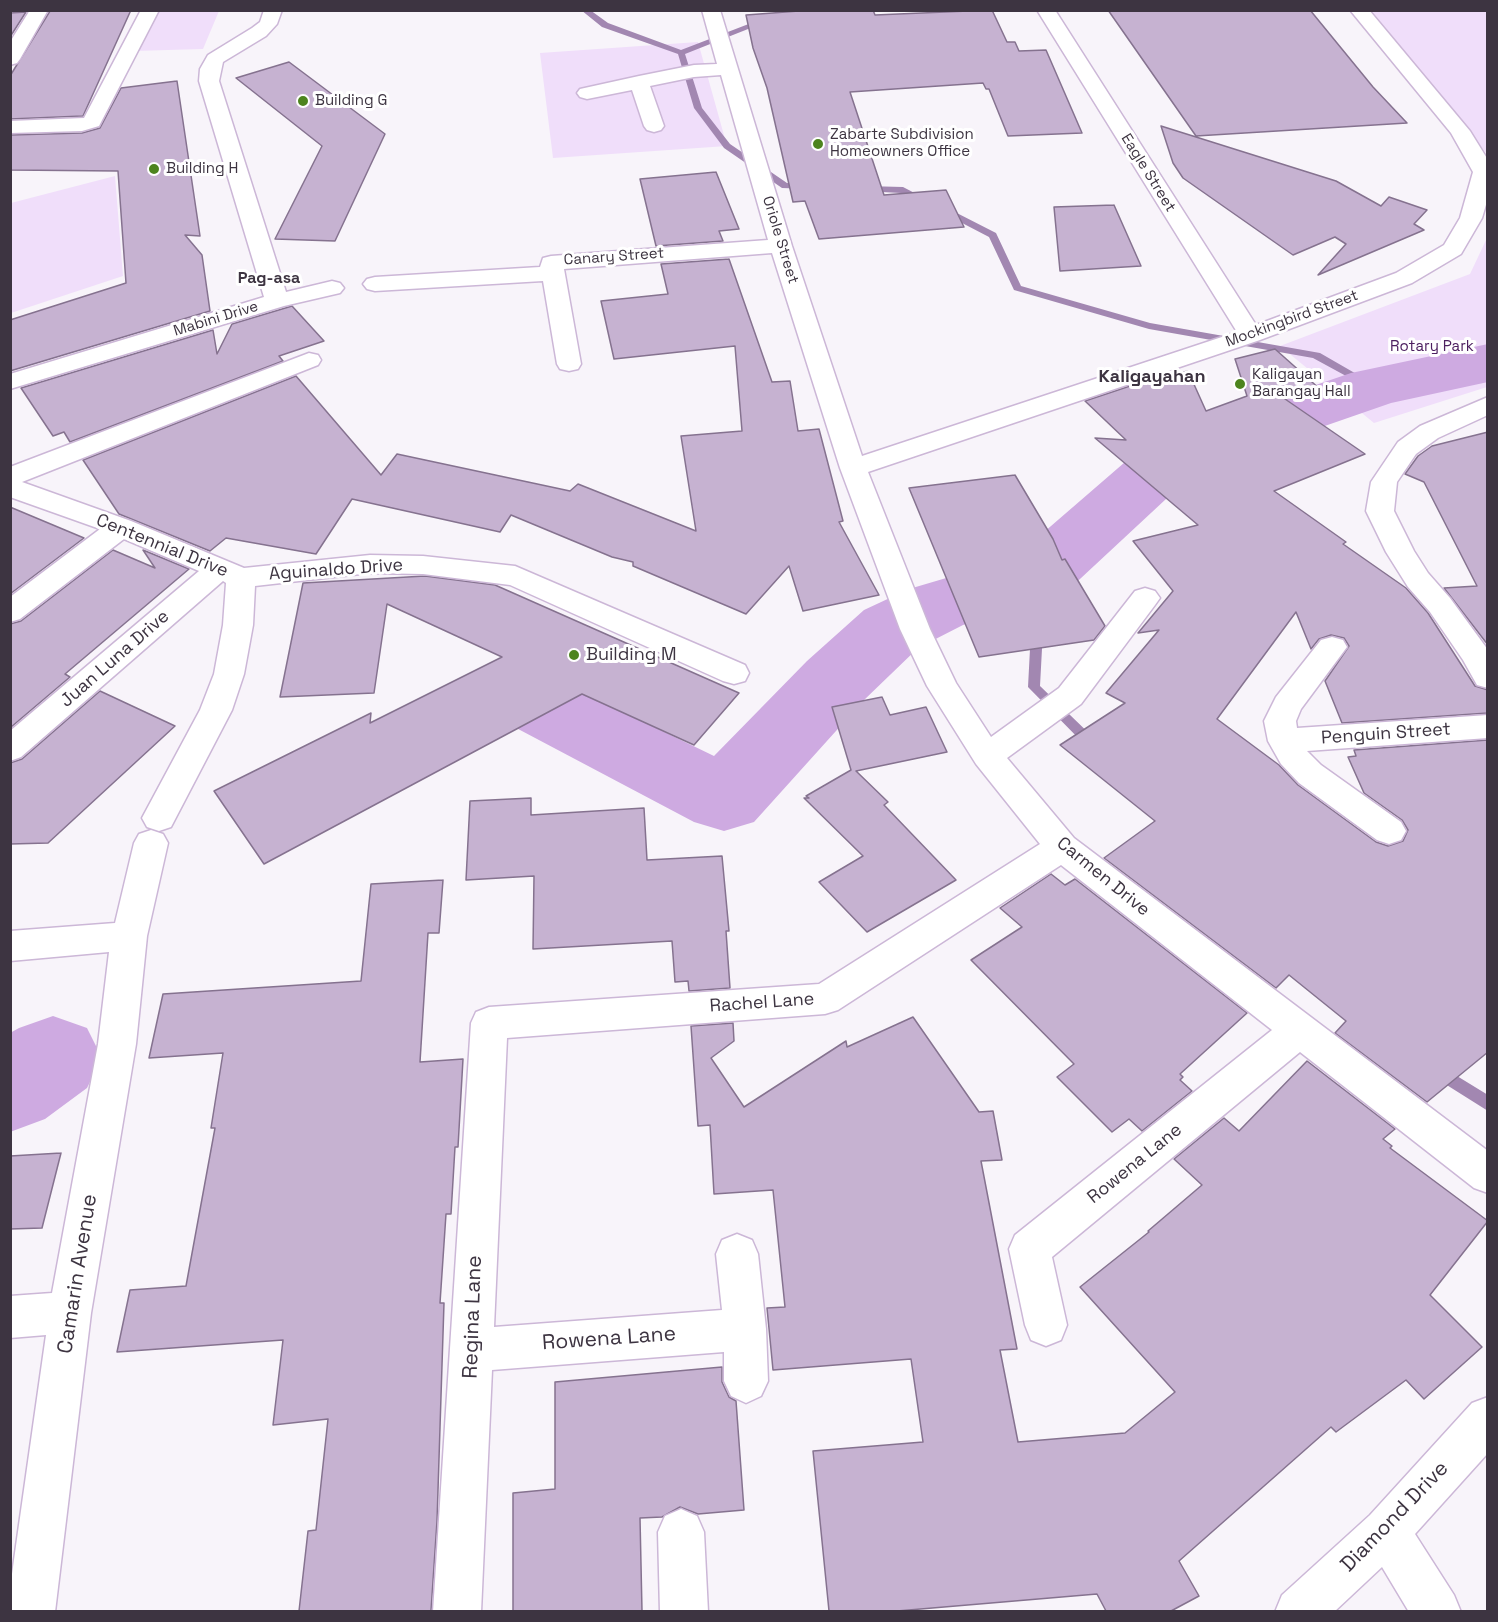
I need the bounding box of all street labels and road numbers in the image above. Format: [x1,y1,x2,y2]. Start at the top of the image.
street label: Eagle Street [1117,131,1179,215]
street label: Oriole Street [758,194,802,286]
street label: Canary Street [563,245,665,269]
street label: Mockingbird Street [1223,287,1361,351]
street label: Mabini Drive [171,298,261,340]
street label: Centennial Drive [93,510,231,582]
street label: Aguinaldo Drive [268,555,404,585]
street label: Juan Luna Drive [56,606,174,712]
street label: Penguin Street [1320,719,1452,749]
street label: Carmen Drive [1052,833,1154,921]
street label: Rachel Lane [709,989,815,1017]
street label: Rowena Lane [1083,1119,1187,1209]
street label: Camarin Avenue [53,1192,103,1356]
street label: Regina Lane [458,1255,488,1379]
street label: Rowena Lane [541,1322,677,1356]
street label: Diamond Drive [1336,1456,1454,1578]

